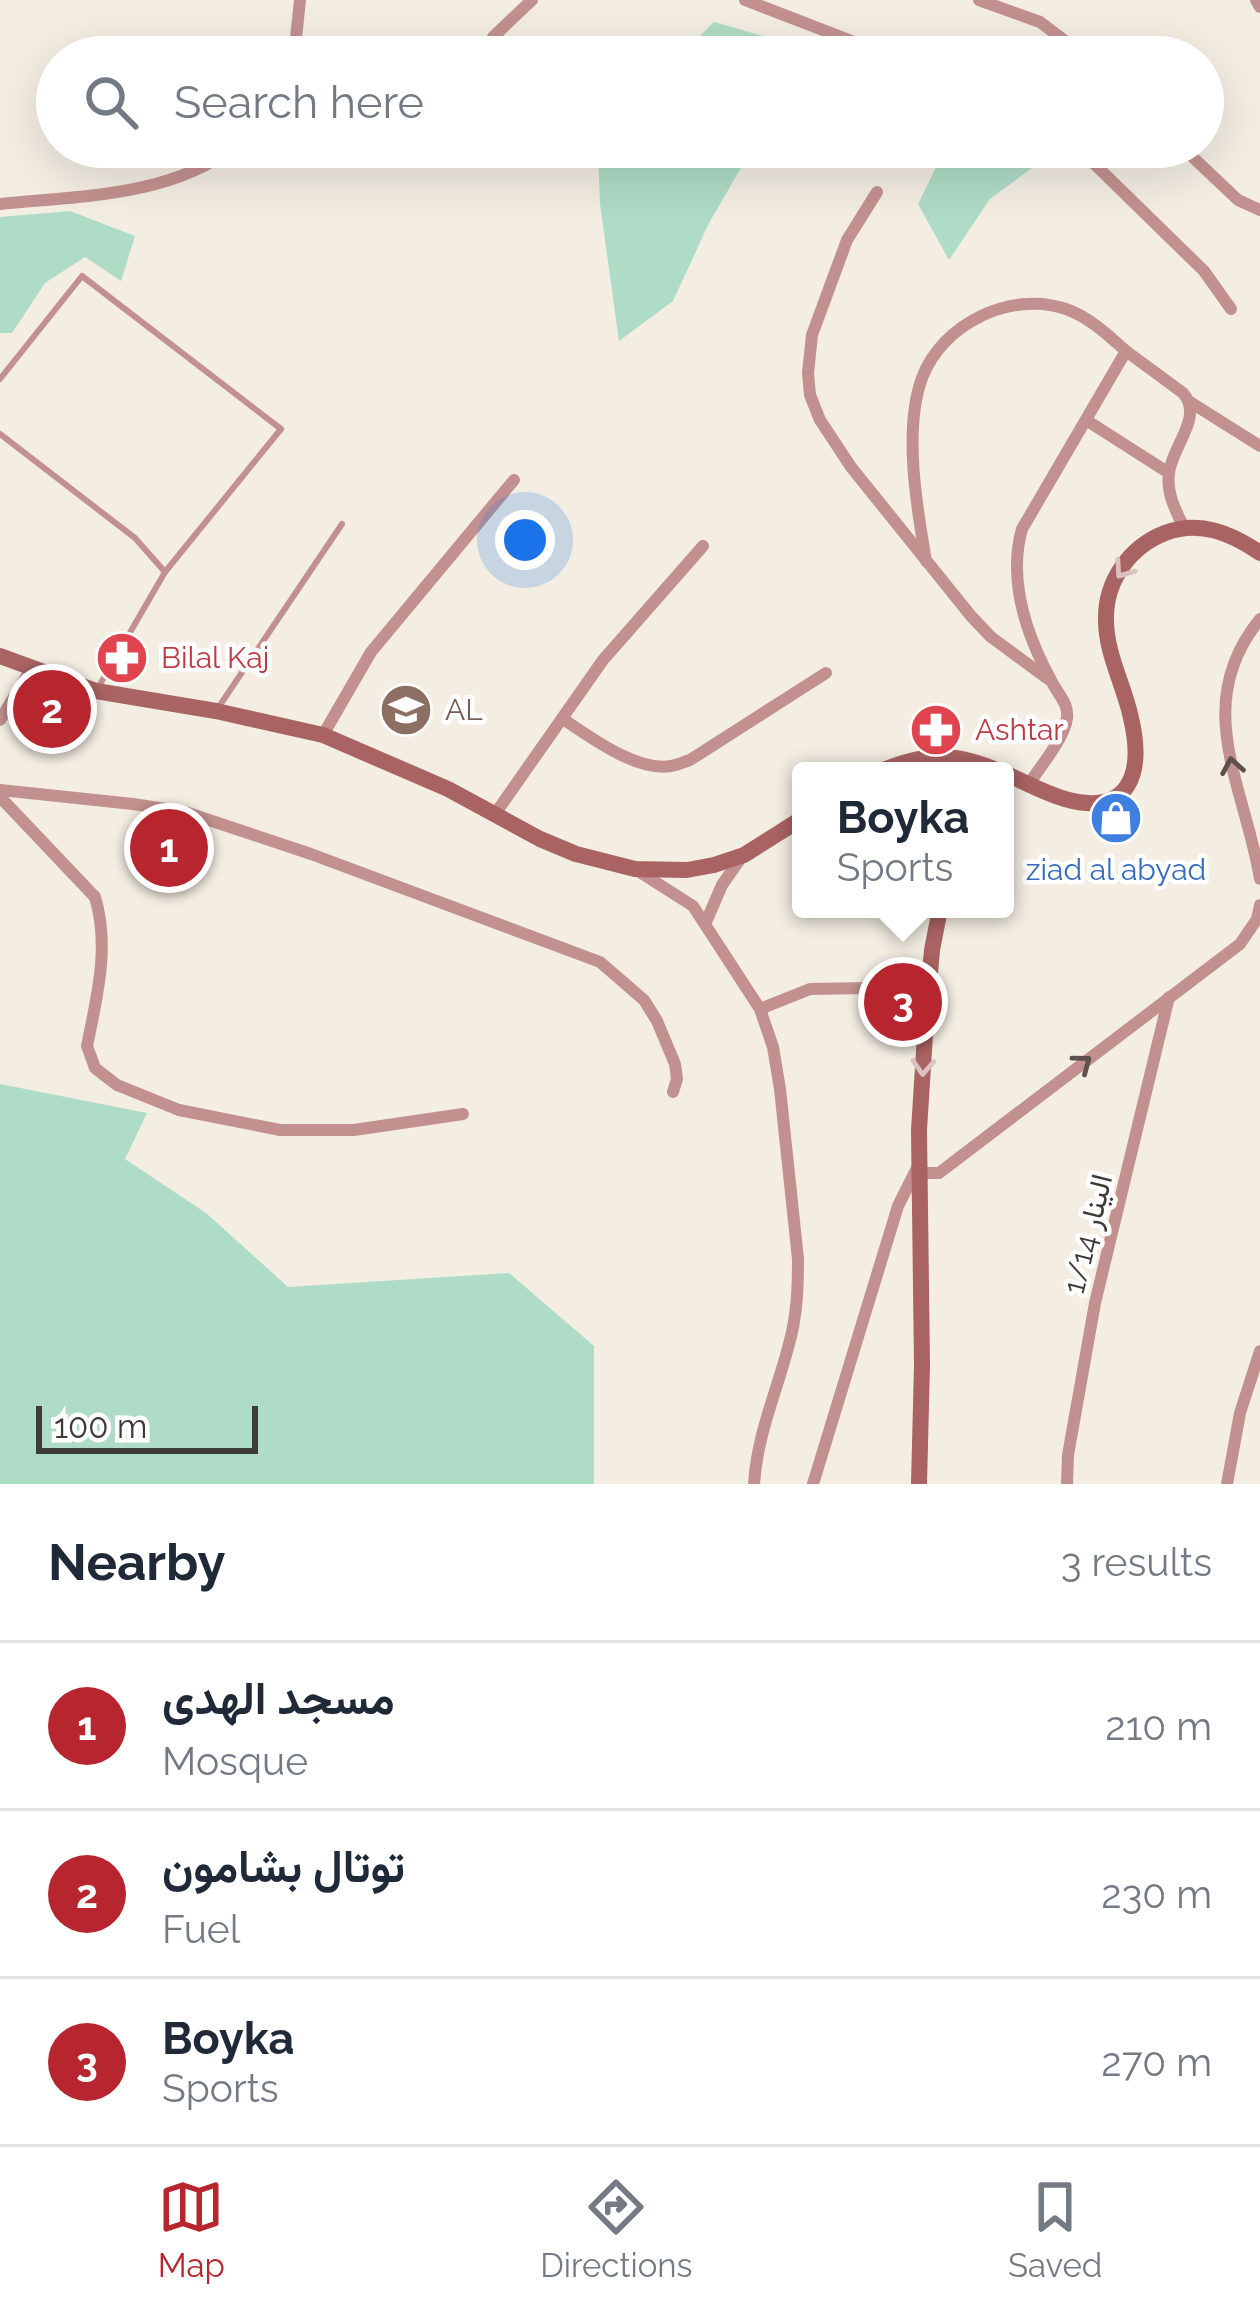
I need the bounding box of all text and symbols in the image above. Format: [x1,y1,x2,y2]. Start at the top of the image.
search box [36,36,1224,168]
icon: search [78,69,144,135]
text: Search here [174,76,424,129]
your location [495,510,555,570]
one-way arrow [1116,557,1138,579]
pharmacy icon: Bilal Kaj [94,630,150,686]
place label: Bilal Kaj [161,640,269,675]
pin: 2 [13,664,91,754]
school or university icon: AL [378,682,434,738]
place label: AL [445,692,483,727]
pharmacy icon: Ashtar [908,702,964,758]
place label: Ashtar [975,712,1064,747]
one-way arrow [1221,756,1246,776]
popup [792,762,1014,918]
shop icon: ziad al abyad [1088,790,1144,846]
text: Boyka [837,791,969,844]
pin: 1 [130,803,208,893]
text: Sports [837,844,953,890]
place label: ziad al abyad [1026,852,1206,887]
pin: 3 [864,957,942,1047]
one-way arrow [1069,1056,1091,1077]
one-way arrow [910,1058,936,1077]
street label: الينار 1/14 [1056,1170,1120,1298]
scale bar [36,1400,258,1453]
text: 100 m [54,1407,147,1446]
text: Nearby [48,1532,225,1592]
text: 3 results [1061,1539,1212,1585]
text: مسجد الهدى [162,1672,395,1725]
text: 1 [77,1703,97,1749]
text: 210 m [1105,1703,1212,1749]
text: Mosque [162,1738,308,1784]
text: توتال بشامون [162,1840,405,1893]
text: 2 [76,1871,98,1917]
text: 230 m [1101,1871,1212,1917]
text: Fuel [162,1906,240,1952]
text: Boyka [162,2012,294,2065]
text: 3 [76,2039,98,2085]
text: 270 m [1101,2039,1212,2085]
text: Sports [162,2065,279,2111]
tab: Map [158,2174,225,2285]
tab: Directions [540,2174,693,2285]
tab: Saved [1008,2174,1102,2285]

